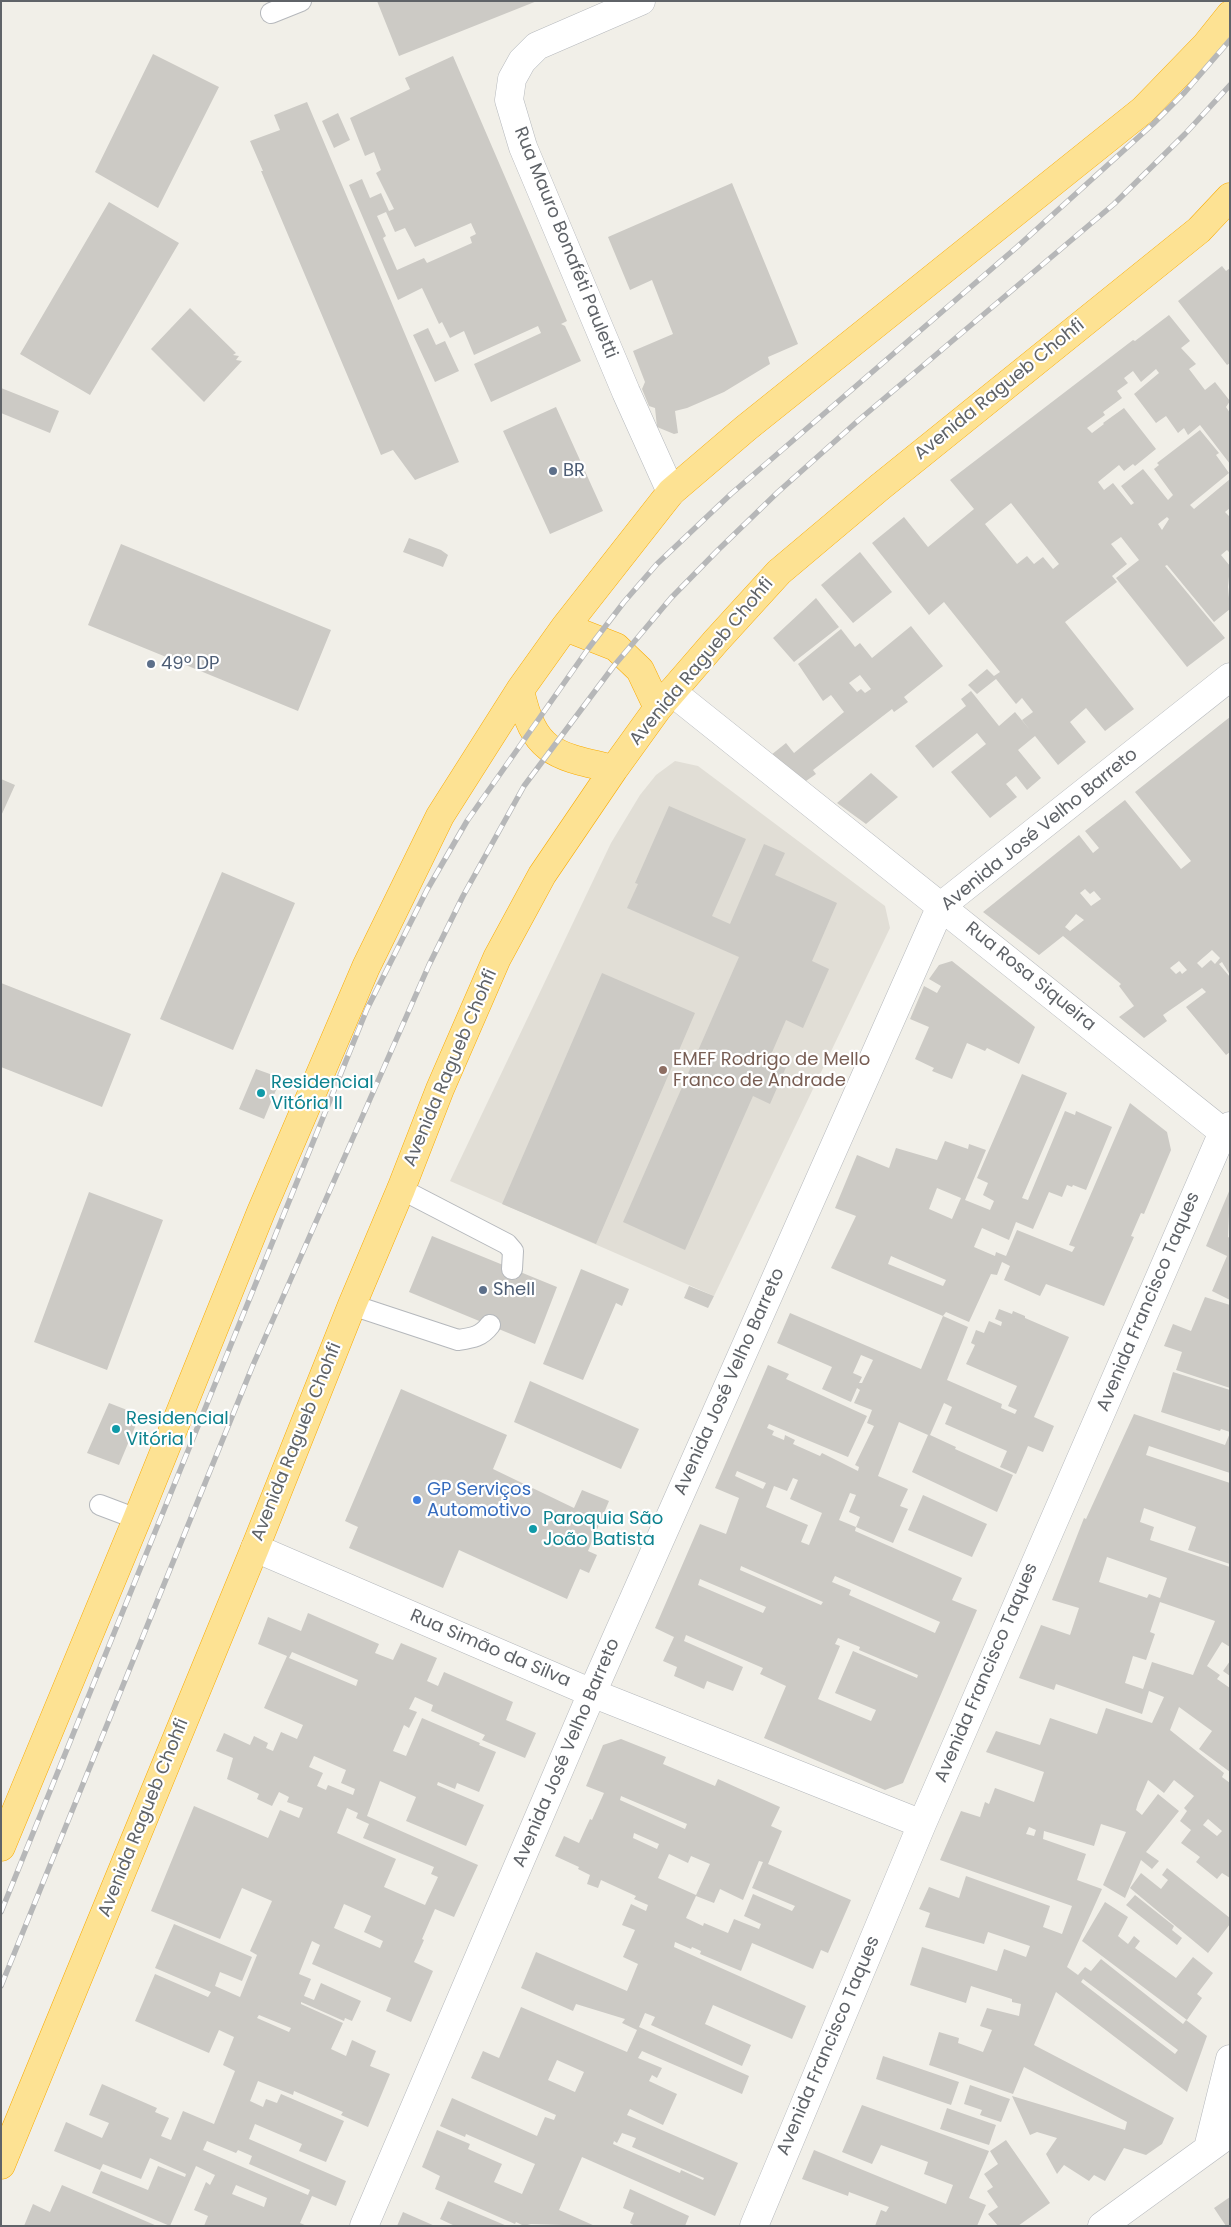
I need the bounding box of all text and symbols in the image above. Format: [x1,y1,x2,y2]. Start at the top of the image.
street label: Rua Mauro Bonaféti Pauletti [509,124,621,362]
street label: Avenida Ragueb Chohfi [911,315,1089,465]
place label: BR [563,460,585,482]
marker: BR [547,465,559,477]
street label: Avenida Ragueb Chohfi [626,574,778,750]
place label: 49º DP [161,653,219,675]
marker: 49º DP [145,658,157,670]
street label: Avenida José Velho Barreto [937,744,1143,916]
street label: Rua Rosa Siqueira [960,918,1100,1036]
street label: Avenida Ragueb Chohfi [400,966,502,1170]
place label: EMEF Rodrigo de Mello Franco de Andrade [673,1049,870,1092]
marker: EMEF Rodrigo de Mello Franco de Andrade [657,1064,669,1076]
place label: Residencial Vitória II [271,1072,374,1114]
marker: Residencial Vitória II [255,1087,267,1099]
street label: Avenida Francisco Taques [1093,1189,1205,1415]
street label: Avenida José Velho Barreto [670,1265,790,1499]
place label: Shell [493,1279,535,1301]
marker: Shell [477,1284,489,1296]
street label: Avenida Ragueb Chohfi [247,1340,347,1544]
place label: Residencial Vitória I [126,1408,229,1450]
marker: Residencial Vitória I [110,1423,122,1435]
place label: GP Serviços Automotivo [427,1479,531,1522]
marker: GP Serviços Automotivo [411,1494,423,1506]
place label: Paroquia São João Batista [543,1508,663,1550]
marker: Paroquia São João Batista [527,1523,539,1535]
street label: Avenida Francisco Taques [931,1560,1043,1786]
street label: Rua Simão da Silva [406,1605,574,1693]
street label: Avenida José Velho Barreto [509,1635,625,1871]
street label: Avenida Ragueb Chohfi [94,1716,194,1920]
street label: Avenida Francisco Taques [773,1933,885,2159]

